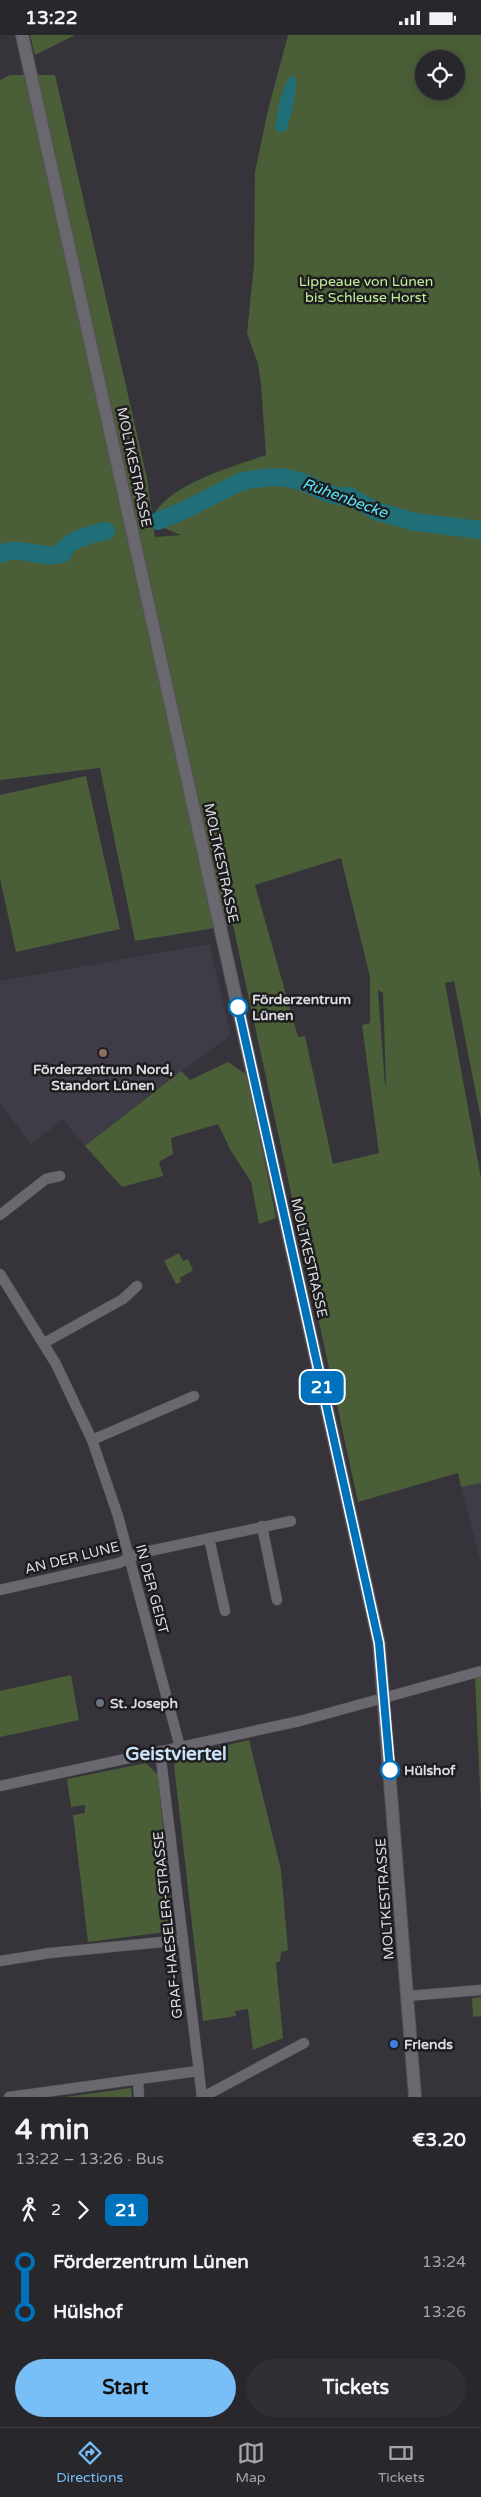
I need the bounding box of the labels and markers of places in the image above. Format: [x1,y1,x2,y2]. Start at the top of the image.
place label: Förderzentrum Lünen [252,991,351,1024]
marker: Förderzentrum Lünen [228,997,248,1017]
marker: Förderzentrum Nord, Standort Lünen [97,1047,109,1059]
place label: Förderzentrum Nord, Standort Lünen [33,1061,173,1094]
place label: St. Joseph [110,1695,178,1712]
marker: St. Joseph [94,1697,106,1709]
marker: Hülshof [380,1760,400,1780]
place label: Hülshof [404,1762,456,1779]
place label: Friends [404,2036,453,2053]
marker: Friends [388,2038,400,2050]

